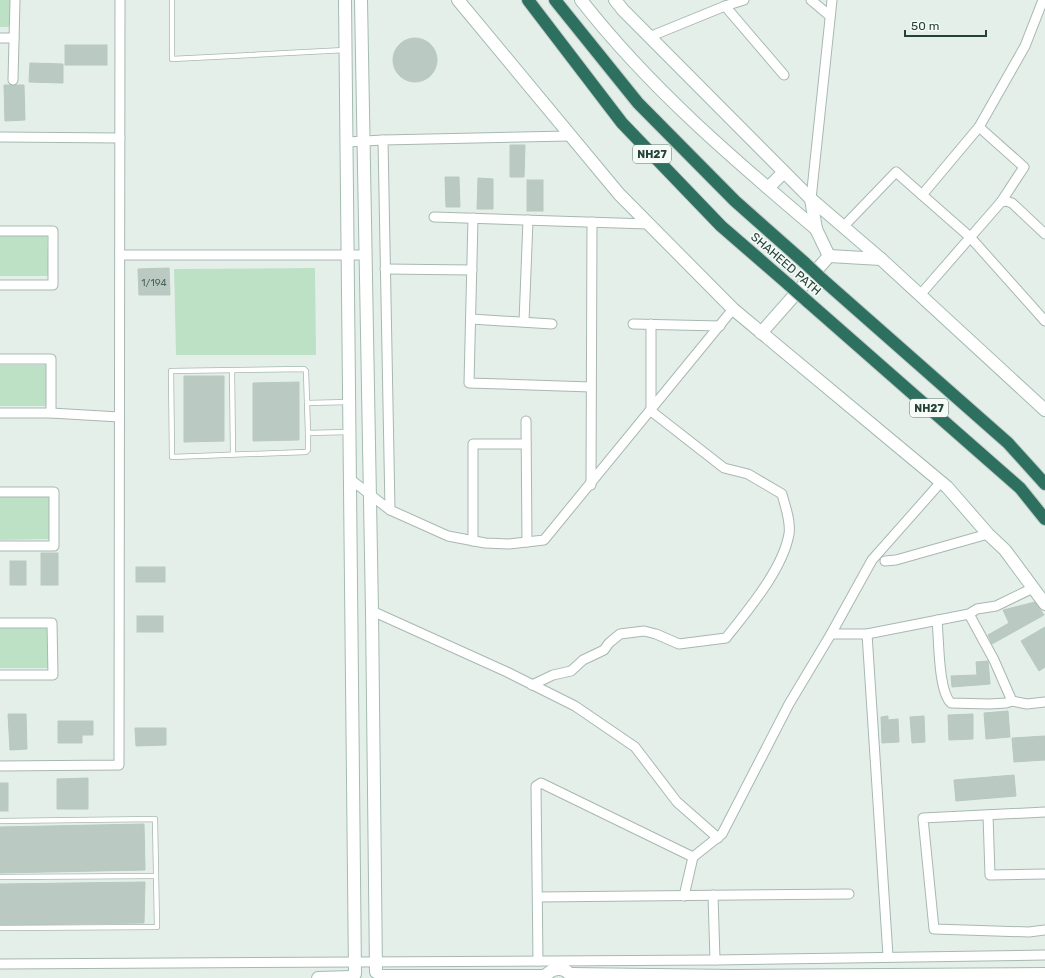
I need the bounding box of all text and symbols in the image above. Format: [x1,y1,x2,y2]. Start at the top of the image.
scale bar [905,12,986,38]
text: 50 m [911,19,939,33]
road number: NH27 [633,145,671,163]
street label: SHAHEED PATH [748,230,824,298]
house number: 1/194 [141,277,167,289]
road number: NH27 [910,399,948,417]

